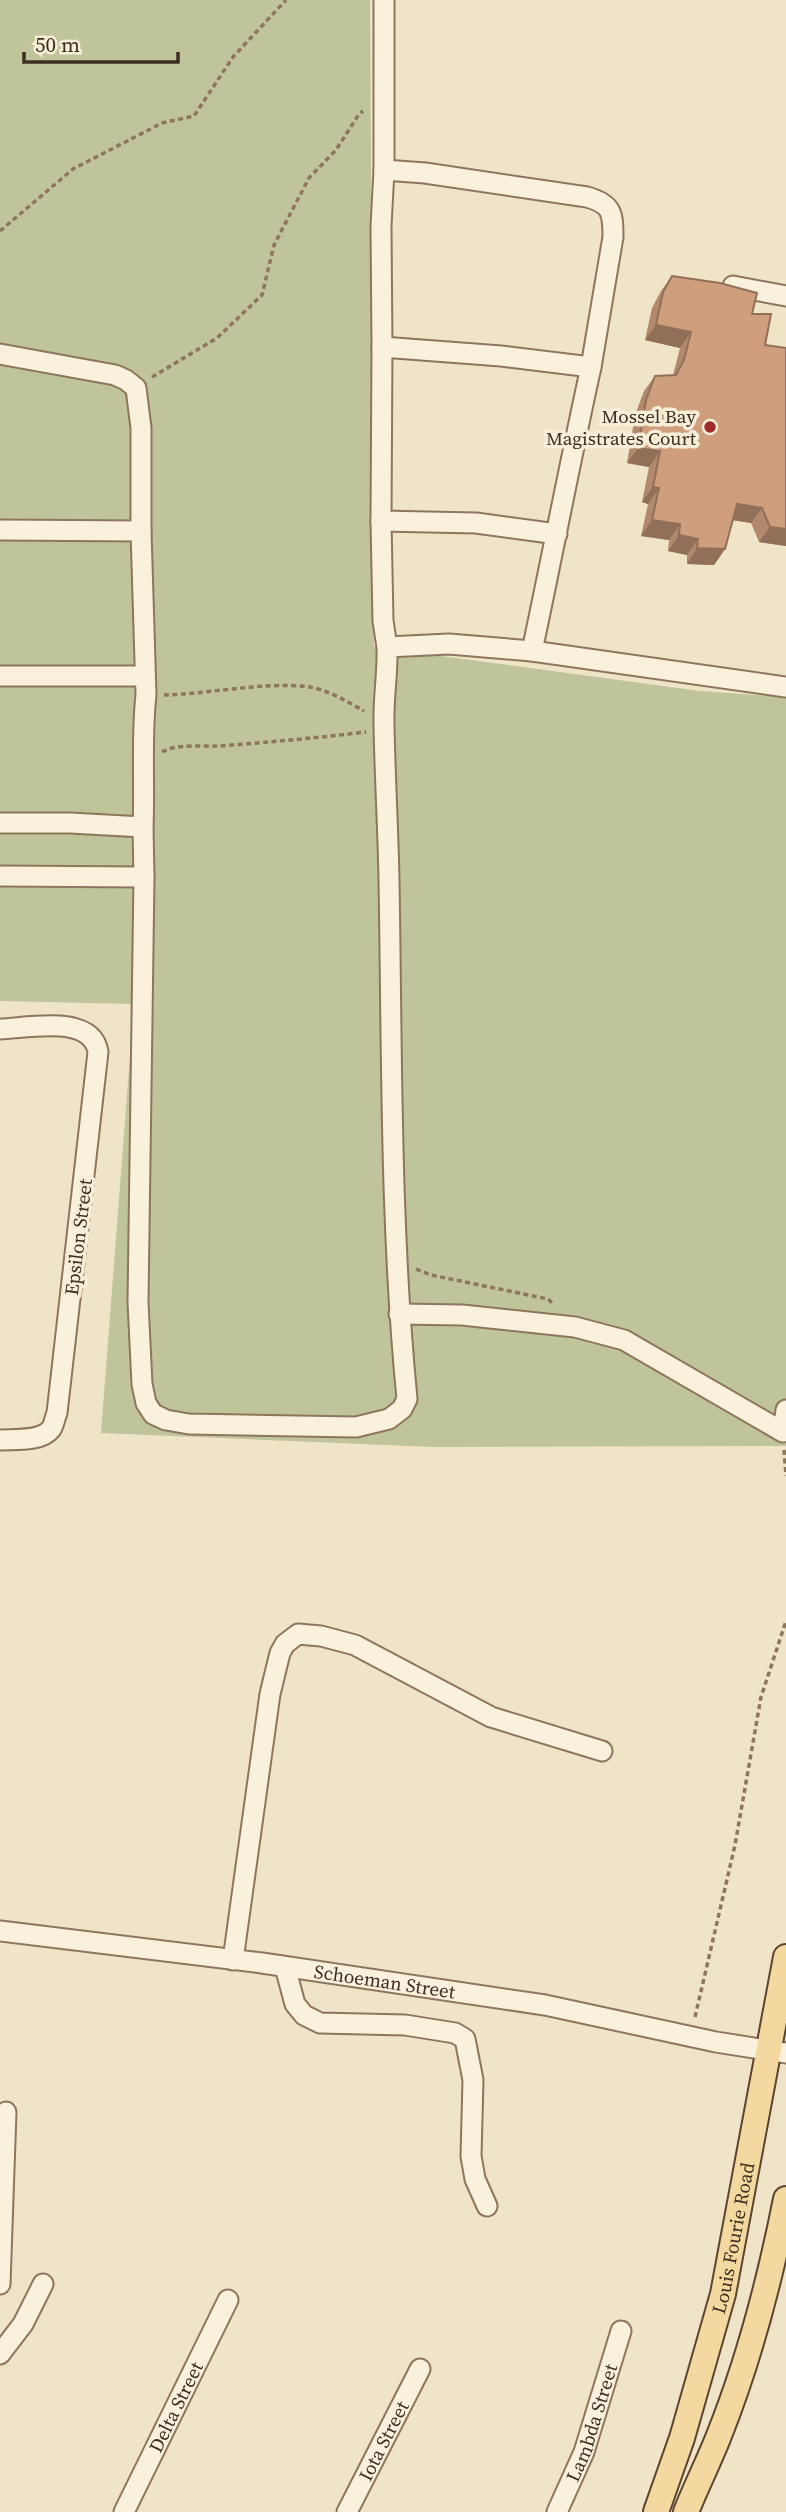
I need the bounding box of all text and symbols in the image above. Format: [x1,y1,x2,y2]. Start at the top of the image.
scale bar [24,21,178,65]
text: 50 m [35,30,80,59]
place label: Mossel Bay Magistrates Court [546,403,697,451]
marker: Mossel Bay Magistrates Court [702,419,718,435]
street label: Epsilon Street [58,1176,98,1297]
street label: Schoeman Street [312,1958,458,2005]
street label: Louis Fourie Road [705,2160,760,2317]
street label: Delta Street [142,2356,209,2457]
street label: Lambda Street [559,2360,623,2486]
street label: Iota Street [352,2396,415,2485]

